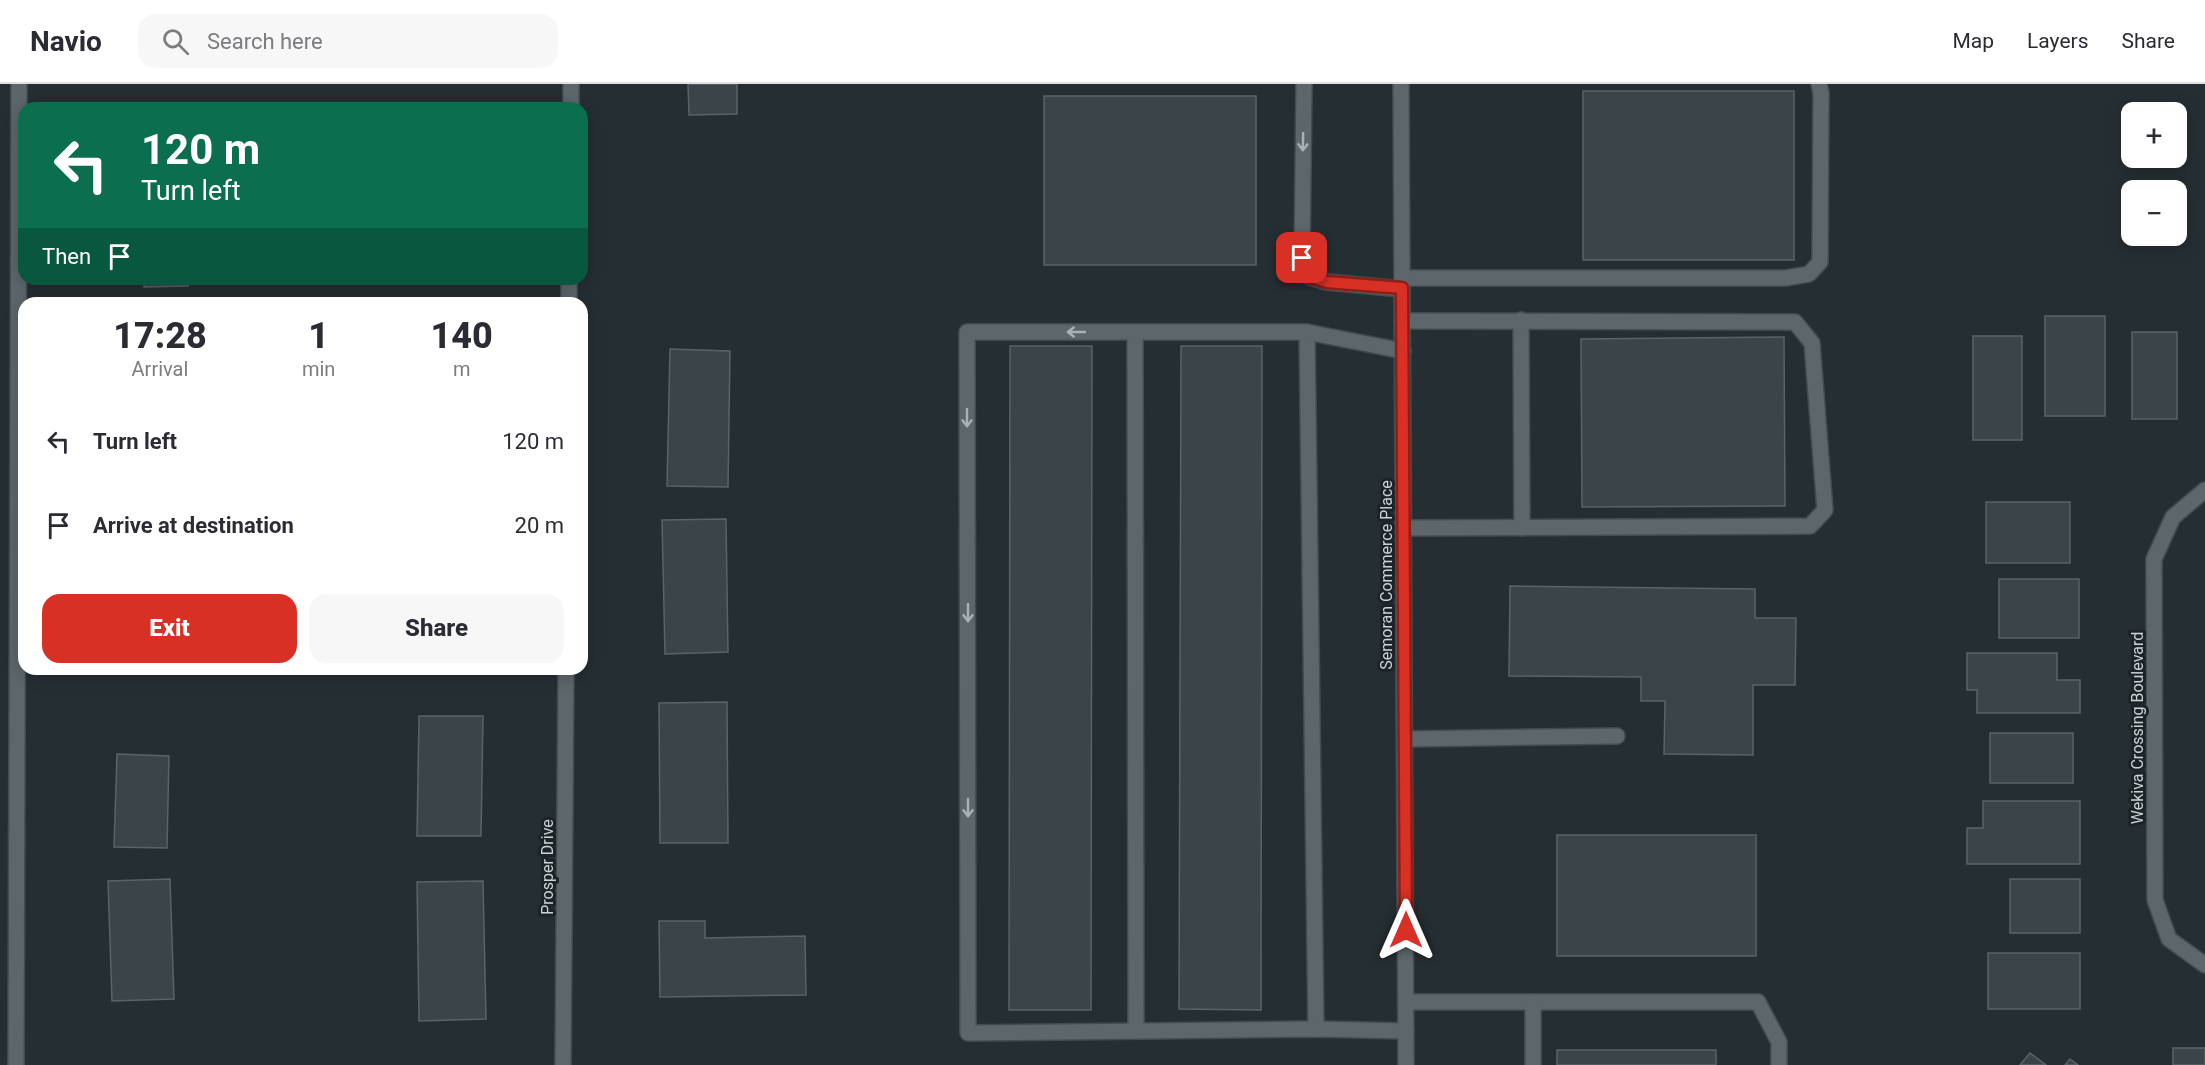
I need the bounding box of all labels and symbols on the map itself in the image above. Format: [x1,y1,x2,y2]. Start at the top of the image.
one-way arrow [1297,132,1309,152]
pin [1276,232,1327,283]
one-way arrow [1067,326,1087,338]
one-way arrow [961,408,973,428]
street label: Semoran Commerce Place [1377,480,1396,670]
one-way arrow [962,603,974,623]
street label: Wekiva Crossing Boulevard [2128,632,2147,824]
one-way arrow [962,798,974,818]
street label: Prosper Drive [538,819,557,915]
position arrow [1374,898,1438,962]

